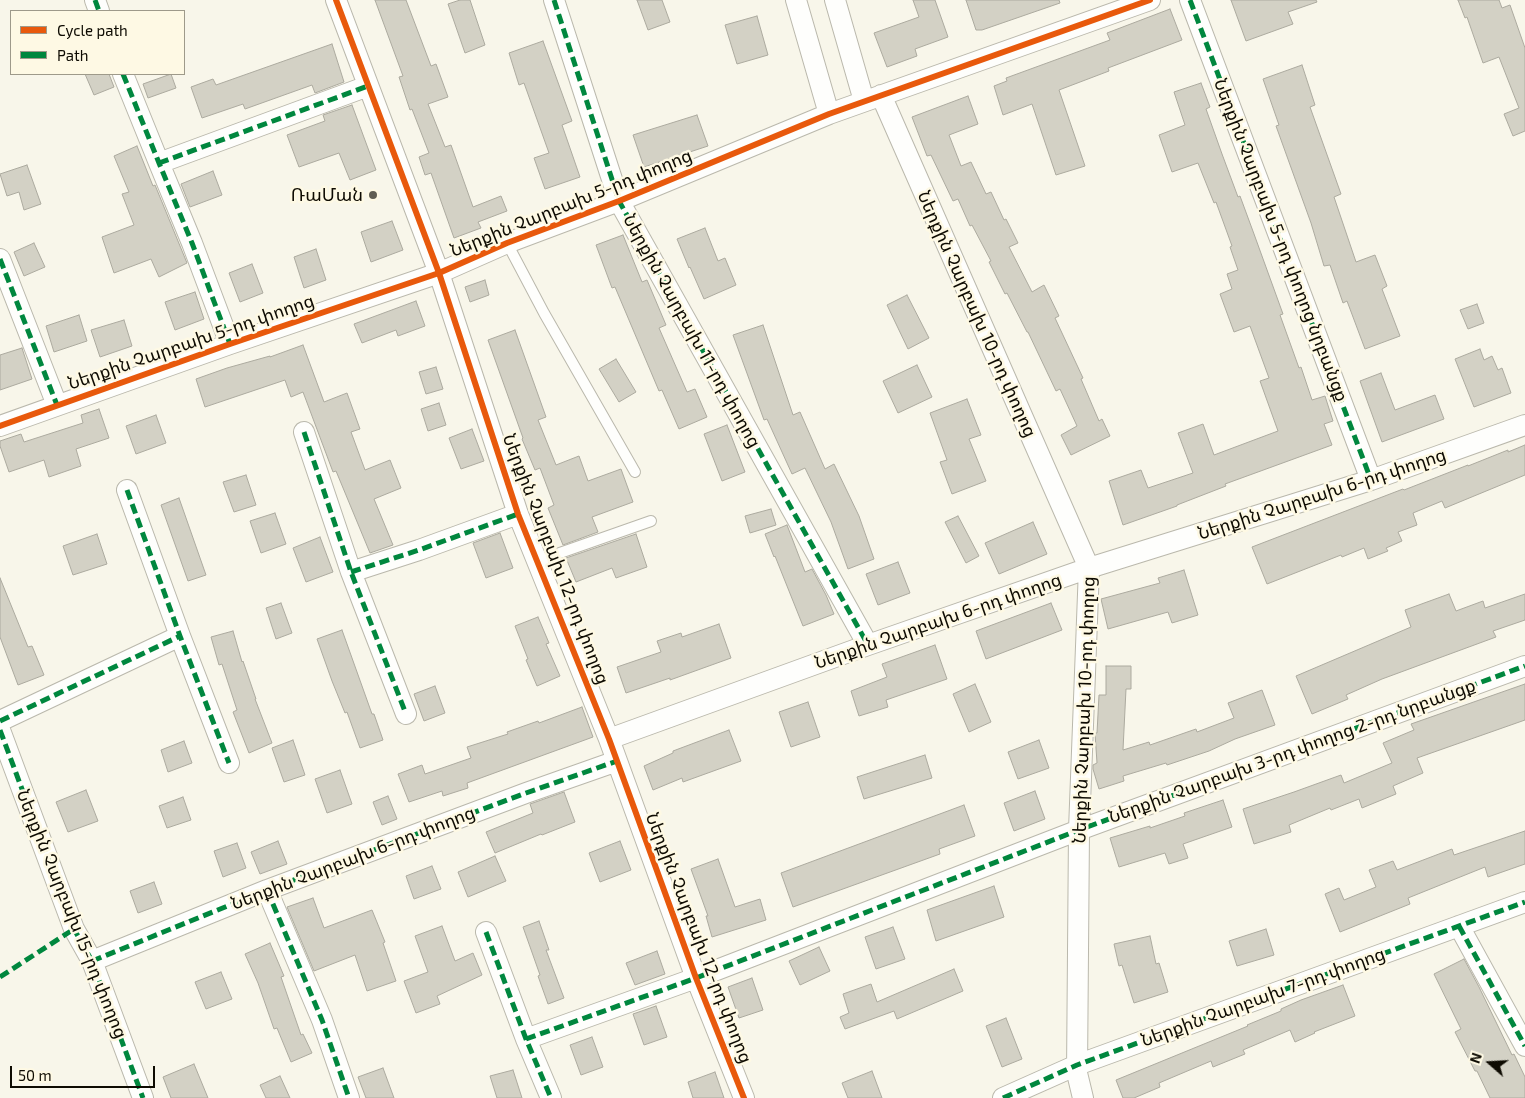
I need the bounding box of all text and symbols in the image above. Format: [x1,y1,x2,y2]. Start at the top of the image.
legend [10,10,185,75]
text: Cycle path [57,21,128,39]
text: Path [57,46,88,64]
street label: Ներքին Չարբախ 5-րդ փողոց նրբանցք [1209,75,1353,405]
street label: Ներքին Չարբախ 5-րդ փողոց [447,144,695,262]
place label: ՌաՄան [291,184,363,206]
street label: Ներքին Չարբախ 10-րդ փողոց [913,187,1041,441]
marker: ՌաՄան [367,189,379,201]
street label: Ներքին Չարբախ 11-րդ փողոց [619,210,765,452]
street label: Ներքին Չարբախ 5-րդ փողոց [65,290,317,394]
street label: Ներքին Չարբախ 12-րդ փողոց [498,431,614,687]
street label: Ներքին Չարբախ 6-րդ փողոց [1195,444,1449,544]
street label: Ներքին Չարբախ 6-րդ փողոց [812,569,1064,673]
street label: Ներքին Չարբախ 10-րդ փողոց [1069,576,1099,844]
street label: Ներքին Չարբախ 3-րդ փողոց 2-րդ նրբանցք [1105,674,1479,828]
street label: Ներքին Չարբախ 15-րդ փողոց [12,787,132,1041]
street label: Ներքին Չարբախ 6-րդ փողոց [228,801,478,915]
street label: Ներքին Չարբախ 12-րդ փողոց [641,810,757,1066]
street label: Ներքին Չարբախ 7-րդ փողոց [1138,943,1388,1051]
north arrow [1465,1038,1515,1088]
text: N [1466,1050,1485,1066]
scale bar [12,1056,158,1088]
text: 50 m [18,1066,52,1084]

